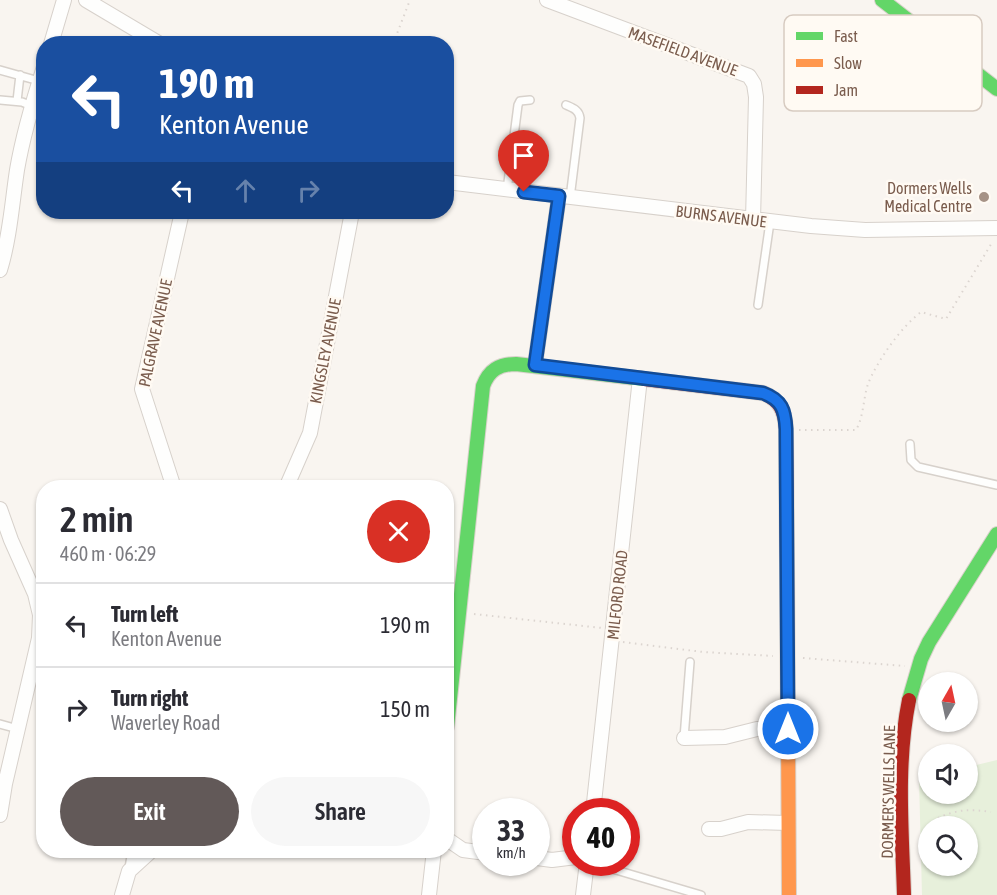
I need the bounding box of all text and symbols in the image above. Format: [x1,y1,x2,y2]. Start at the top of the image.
legend [784,15,982,111]
street label: MASEFIELD AVENUE [626,23,740,79]
text: Fast [834,27,858,45]
text: Slow [834,54,862,72]
text: 190 m [159,59,254,107]
icon: left [60,60,138,138]
text: Jam [834,81,858,99]
text: Kenton Avenue [159,109,309,140]
pin [498,130,549,192]
icon: arrive [507,139,540,172]
icon: left [166,174,199,207]
icon: ahead [229,174,262,207]
icon: right [292,174,325,207]
place label: Dormers Wells Medical Centre [884,179,972,215]
marker: Dormers Wells Medical Centre [977,190,991,204]
street label: BURNS AVENUE [675,202,768,231]
street label: PALGRAVE AVENUE [135,277,175,388]
street label: KINGSLEY AVENUE [306,297,344,405]
text: 2 min [60,498,134,540]
button: close [367,500,430,563]
text: 460 m · 06:29 [60,542,156,565]
street label: MILFORD ROAD [603,549,631,641]
text: Turn left [111,601,178,627]
icon: left [60,609,93,642]
text: 190 m [380,612,430,638]
text: Kenton Avenue [111,627,222,650]
north arrow [918,672,978,732]
map controls [918,672,978,876]
text: Turn right [111,685,188,711]
icon: right [60,693,93,726]
text: 150 m [380,696,430,722]
position arrow [756,697,820,761]
text: Waverley Road [111,711,220,734]
street label: DORMER'S WELLS LANE [878,725,898,859]
button: sound [918,744,978,804]
button: Exit [60,777,239,846]
button: Share [251,777,430,846]
speed limit sign: 40 [562,798,640,876]
text: 33 [497,813,525,847]
button: search [918,816,978,876]
text: km/h [496,844,526,861]

